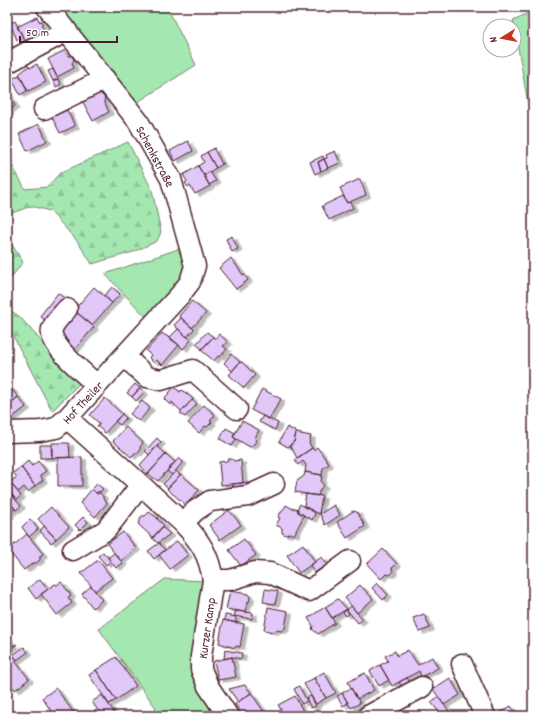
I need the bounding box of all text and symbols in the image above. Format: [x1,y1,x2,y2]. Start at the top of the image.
scale bar [20,18,117,44]
north arrow [482,18,522,58]
text: 50 m [26,25,49,42]
text: N [486,35,503,44]
street label: Schenkstraße [130,123,178,191]
street label: Hof Theiler [59,378,109,430]
street label: Kurzer Kamp [195,596,222,660]

